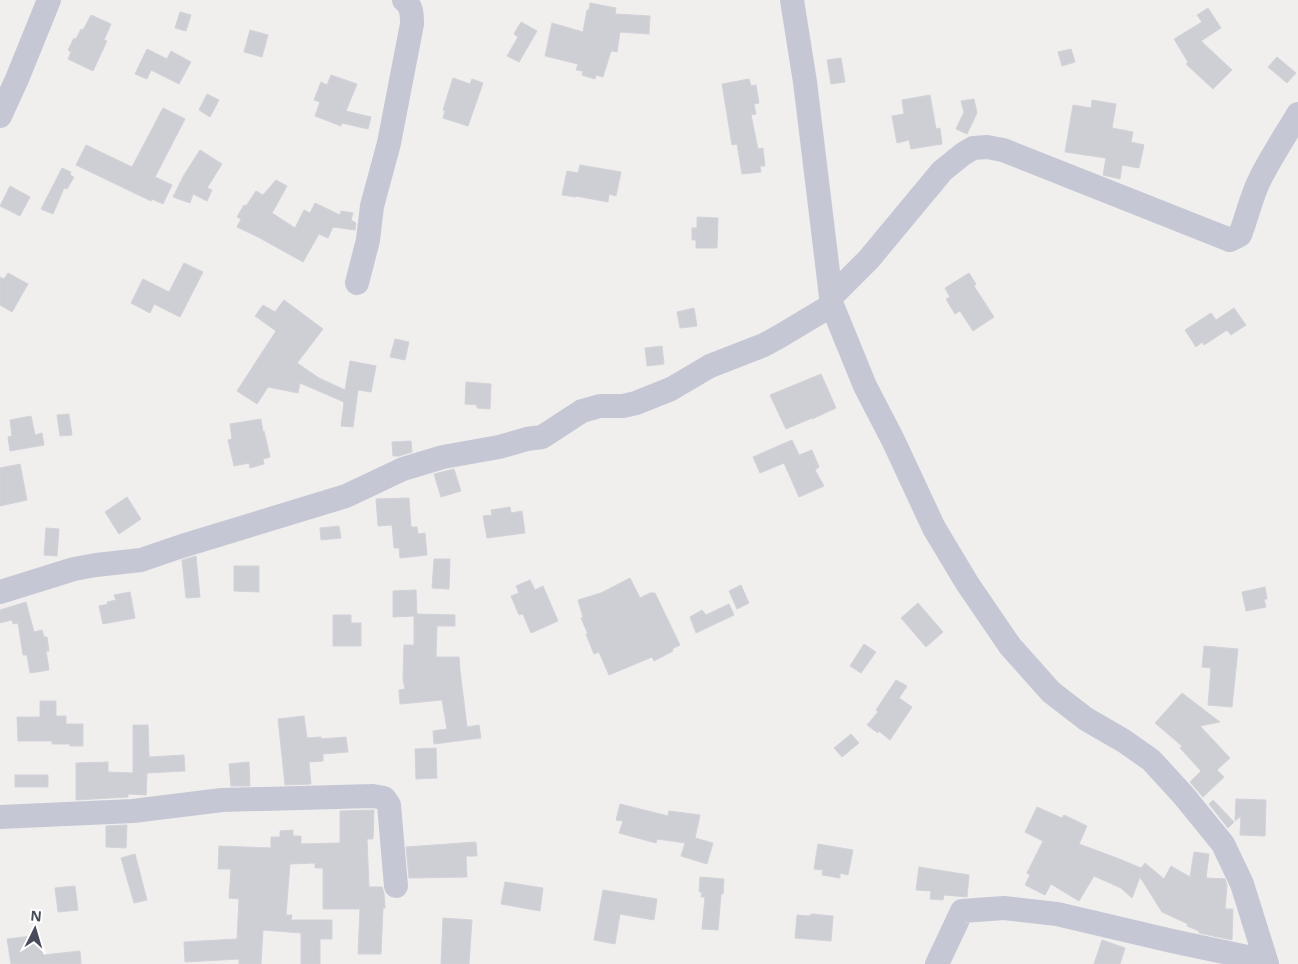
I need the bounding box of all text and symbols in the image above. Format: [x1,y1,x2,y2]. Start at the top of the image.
north arrow [10,904,60,954]
text: N [30,906,43,926]

